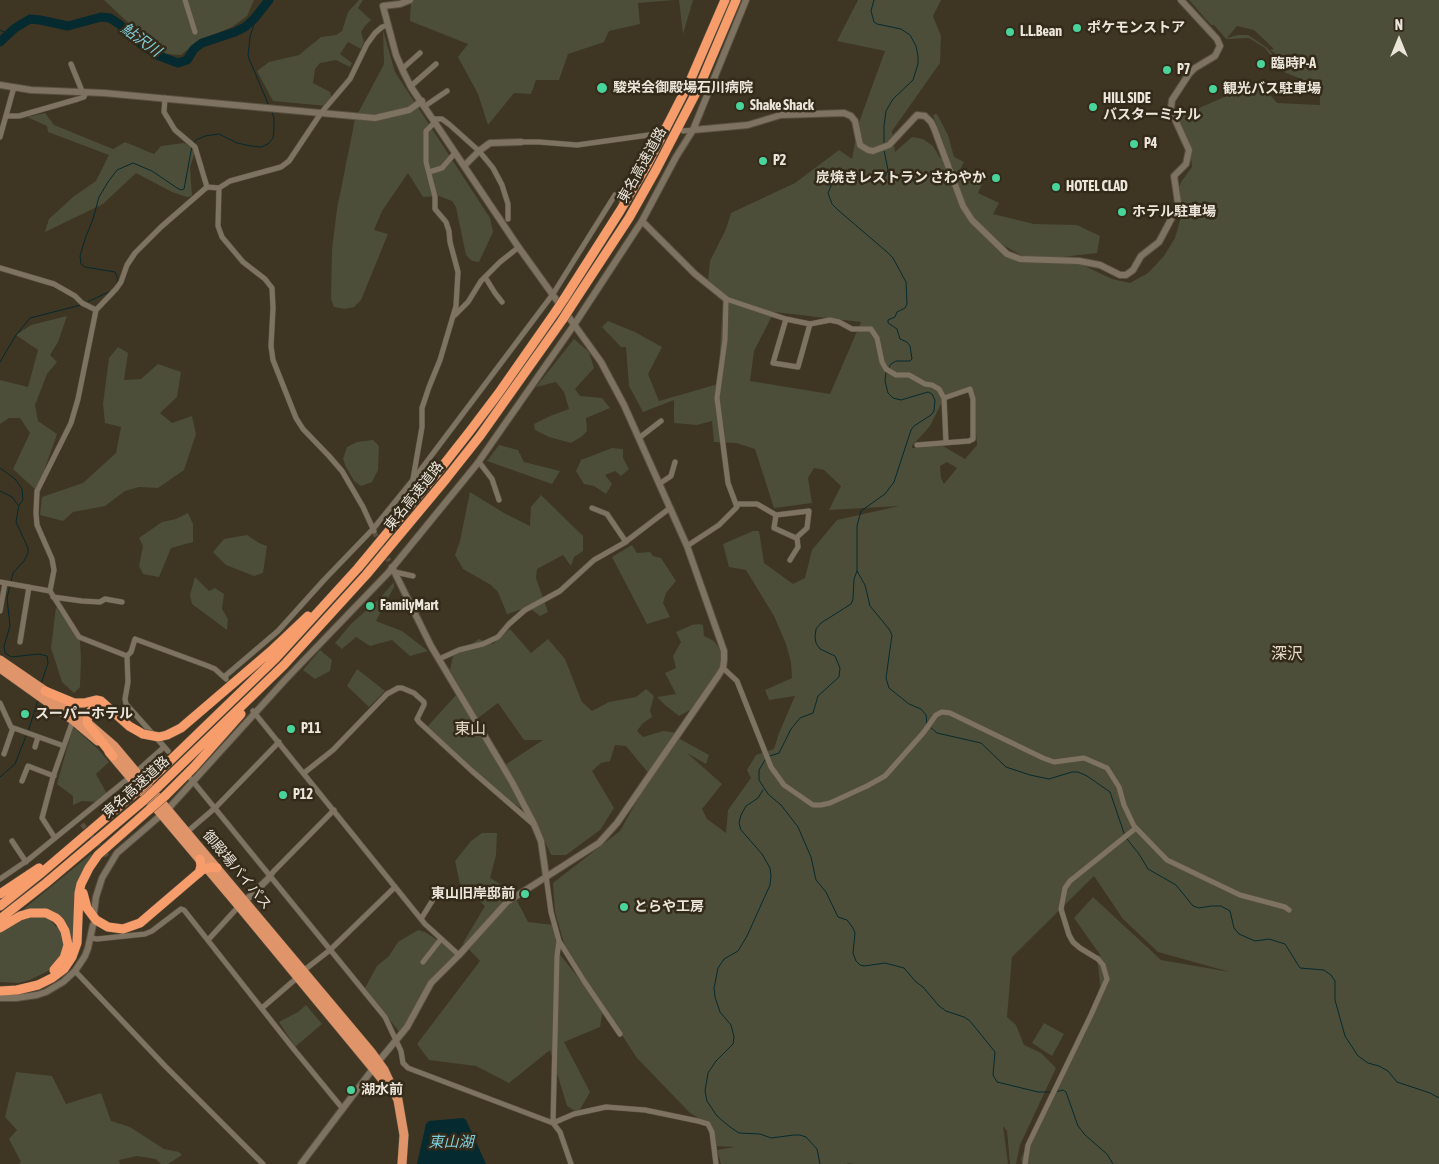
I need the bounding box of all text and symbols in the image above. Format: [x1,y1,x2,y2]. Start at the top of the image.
north arrow [1374,15,1424,65]
text: N [1395,17,1403,33]
water label: 鮎沢川 [118,19,164,61]
place label: ポケモンストア [1087,20,1185,36]
marker: ポケモンストア [1071,22,1083,34]
place label: L.L.Bean [1020,24,1062,40]
marker: L.L.Bean [1004,26,1016,38]
place label: 臨時P-A [1271,56,1316,72]
marker: 臨時P-A [1255,58,1267,70]
place label: P7 [1177,62,1190,78]
marker: P7 [1161,64,1173,76]
place label: 駿栄会御殿場石川病院 [613,80,753,96]
marker: 駿栄会御殿場石川病院 [595,81,609,95]
place label: 観光バス駐車場 [1223,81,1321,97]
marker: 観光バス駐車場 [1207,83,1219,95]
place label: HILL SIDE バスターミナル [1103,91,1201,124]
place label: Shake Shack [750,98,814,114]
marker: Shake Shack [734,100,746,112]
marker: HILL SIDE バスターミナル [1087,101,1099,113]
street label: 東名高速道路 [614,124,670,206]
place label: P4 [1144,136,1157,152]
marker: P4 [1128,138,1140,150]
place label: P2 [773,153,786,169]
marker: P2 [757,155,769,167]
place label: 炭焼きレストラン さわやか [816,170,986,186]
marker: 炭焼きレストラン さわやか [990,172,1002,184]
place label: HOTEL CLAD [1066,179,1128,195]
marker: HOTEL CLAD [1050,181,1062,193]
place label: ホテル駐車場 [1132,204,1216,220]
marker: ホテル駐車場 [1116,206,1128,218]
street label: 東名高速道路 [381,458,447,534]
place label: FamilyMart [380,598,438,614]
marker: FamilyMart [364,600,376,612]
district label: 深沢 [1271,644,1303,664]
place label: スーパーホテル [35,706,133,722]
marker: スーパーホテル [19,708,31,720]
district label: 東山 [454,719,486,739]
place label: P11 [301,721,321,737]
marker: P11 [285,723,297,735]
street label: 東名高速道路 [99,753,173,821]
place label: P12 [293,787,313,803]
marker: P12 [277,789,289,801]
street label: 御殿場バイパス [199,827,275,913]
place label: 東山旧岸邸前 [431,886,515,902]
marker: 東山旧岸邸前 [519,888,531,900]
place label: とらや工房 [634,899,704,915]
marker: とらや工房 [618,901,630,913]
place label: 湖水前 [361,1082,403,1098]
marker: 湖水前 [345,1084,357,1096]
water label: 東山湖 [429,1133,473,1151]

